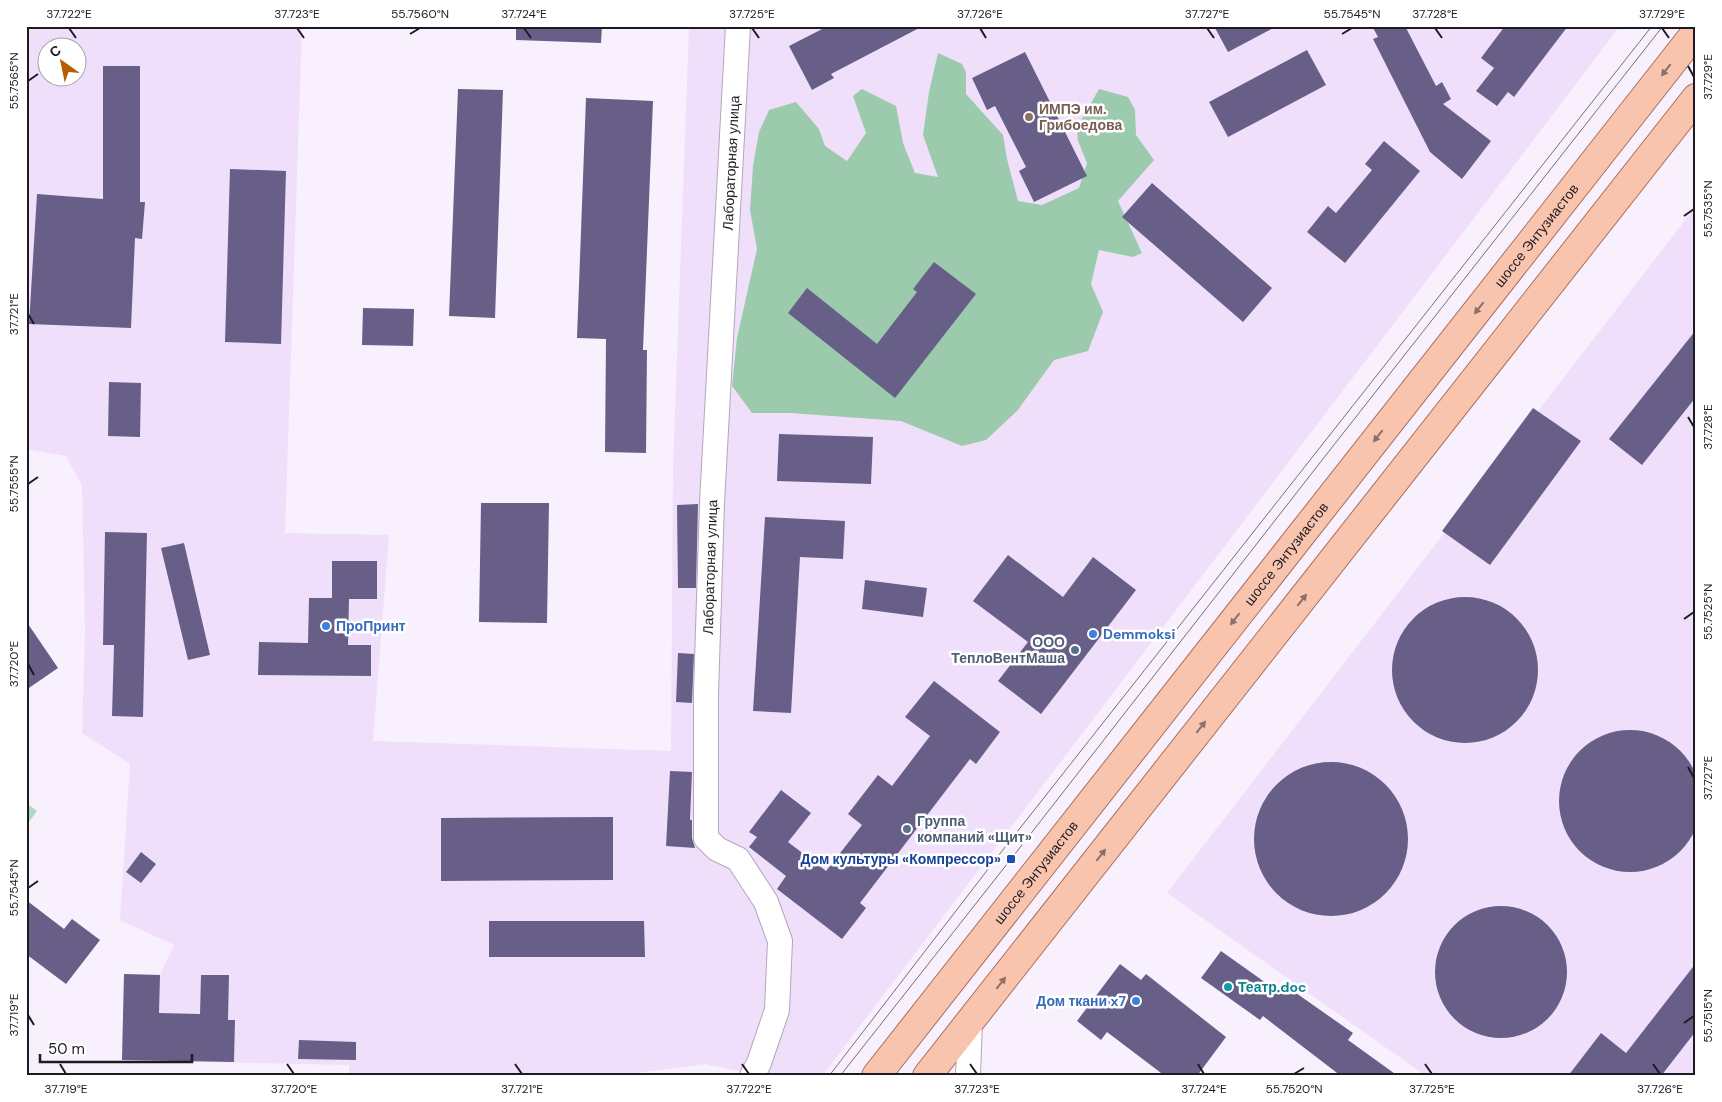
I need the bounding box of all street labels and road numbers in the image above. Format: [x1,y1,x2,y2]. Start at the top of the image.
street label: Лабораторная улица [718,95,744,231]
street label: шоссе Энтузиастов [1490,180,1582,291]
street label: Лабораторная улица [699,499,721,635]
street label: шоссе Энтузиастов [1240,499,1332,609]
street label: шоссе Энтузиастов [990,817,1082,928]

